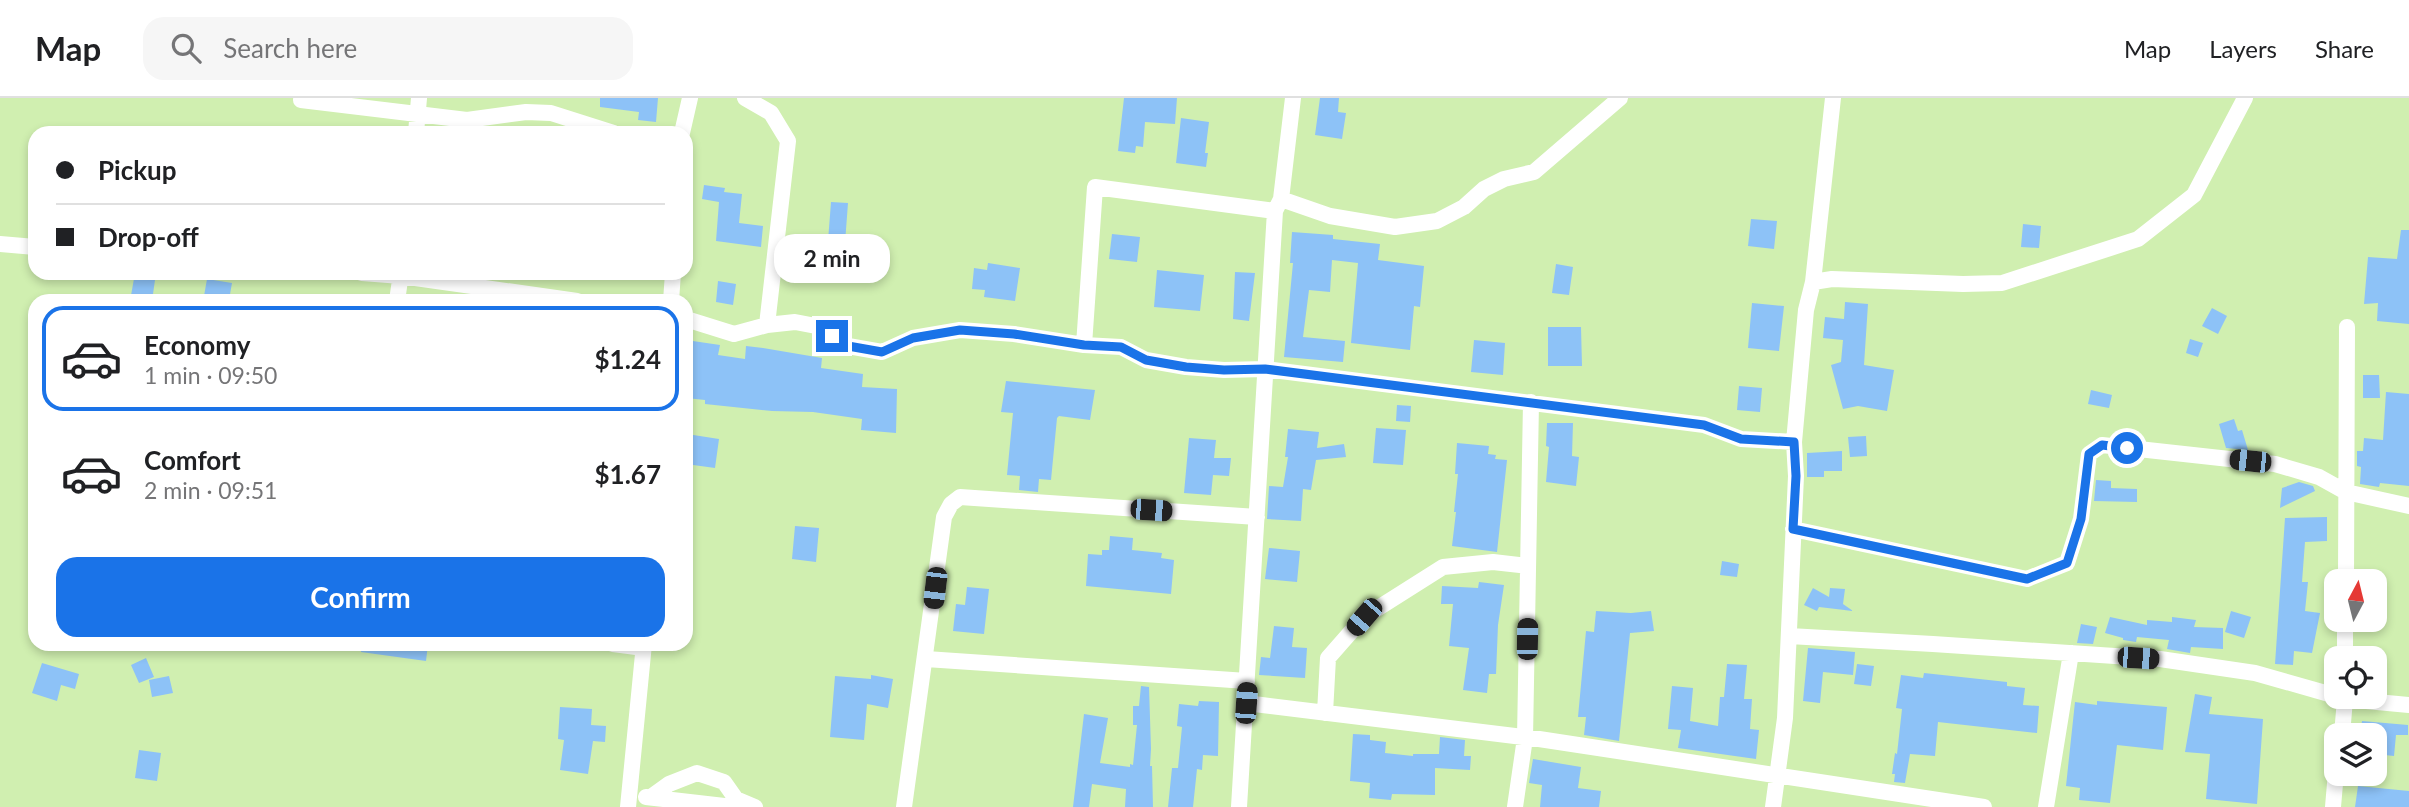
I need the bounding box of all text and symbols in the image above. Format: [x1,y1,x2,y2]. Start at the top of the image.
search box [143,17,633,80]
text: Map [35,28,101,68]
icon: search [167,29,205,67]
text: Search here [223,32,357,64]
text: Map [2124,34,2171,63]
text: Layers [2209,34,2277,63]
text: Share [2315,34,2374,63]
text: Pickup [98,154,177,186]
text: Drop-off [98,221,199,253]
callout: 2 min [774,234,890,284]
text: 2 min [803,244,861,272]
route end [816,320,848,352]
icon: car [60,327,123,390]
text: Economy [144,329,250,361]
text: $1.24 [595,343,661,375]
text: 1 min · 09:50 [144,361,277,389]
route start [2111,432,2143,464]
icon: car [60,442,123,505]
text: Comfort [144,444,241,476]
car [2229,448,2272,474]
text: $1.67 [595,458,661,490]
text: 2 min · 09:51 [144,476,277,504]
car [1130,498,1173,522]
button: Confirm [56,557,665,637]
car [923,566,948,610]
north arrow [2324,569,2387,632]
map controls [2324,569,2387,786]
car [1343,594,1386,640]
car [1517,618,1538,660]
car [2117,646,2160,670]
button: locate [2324,646,2387,709]
car [1235,681,1258,725]
button: layers [2324,723,2387,786]

